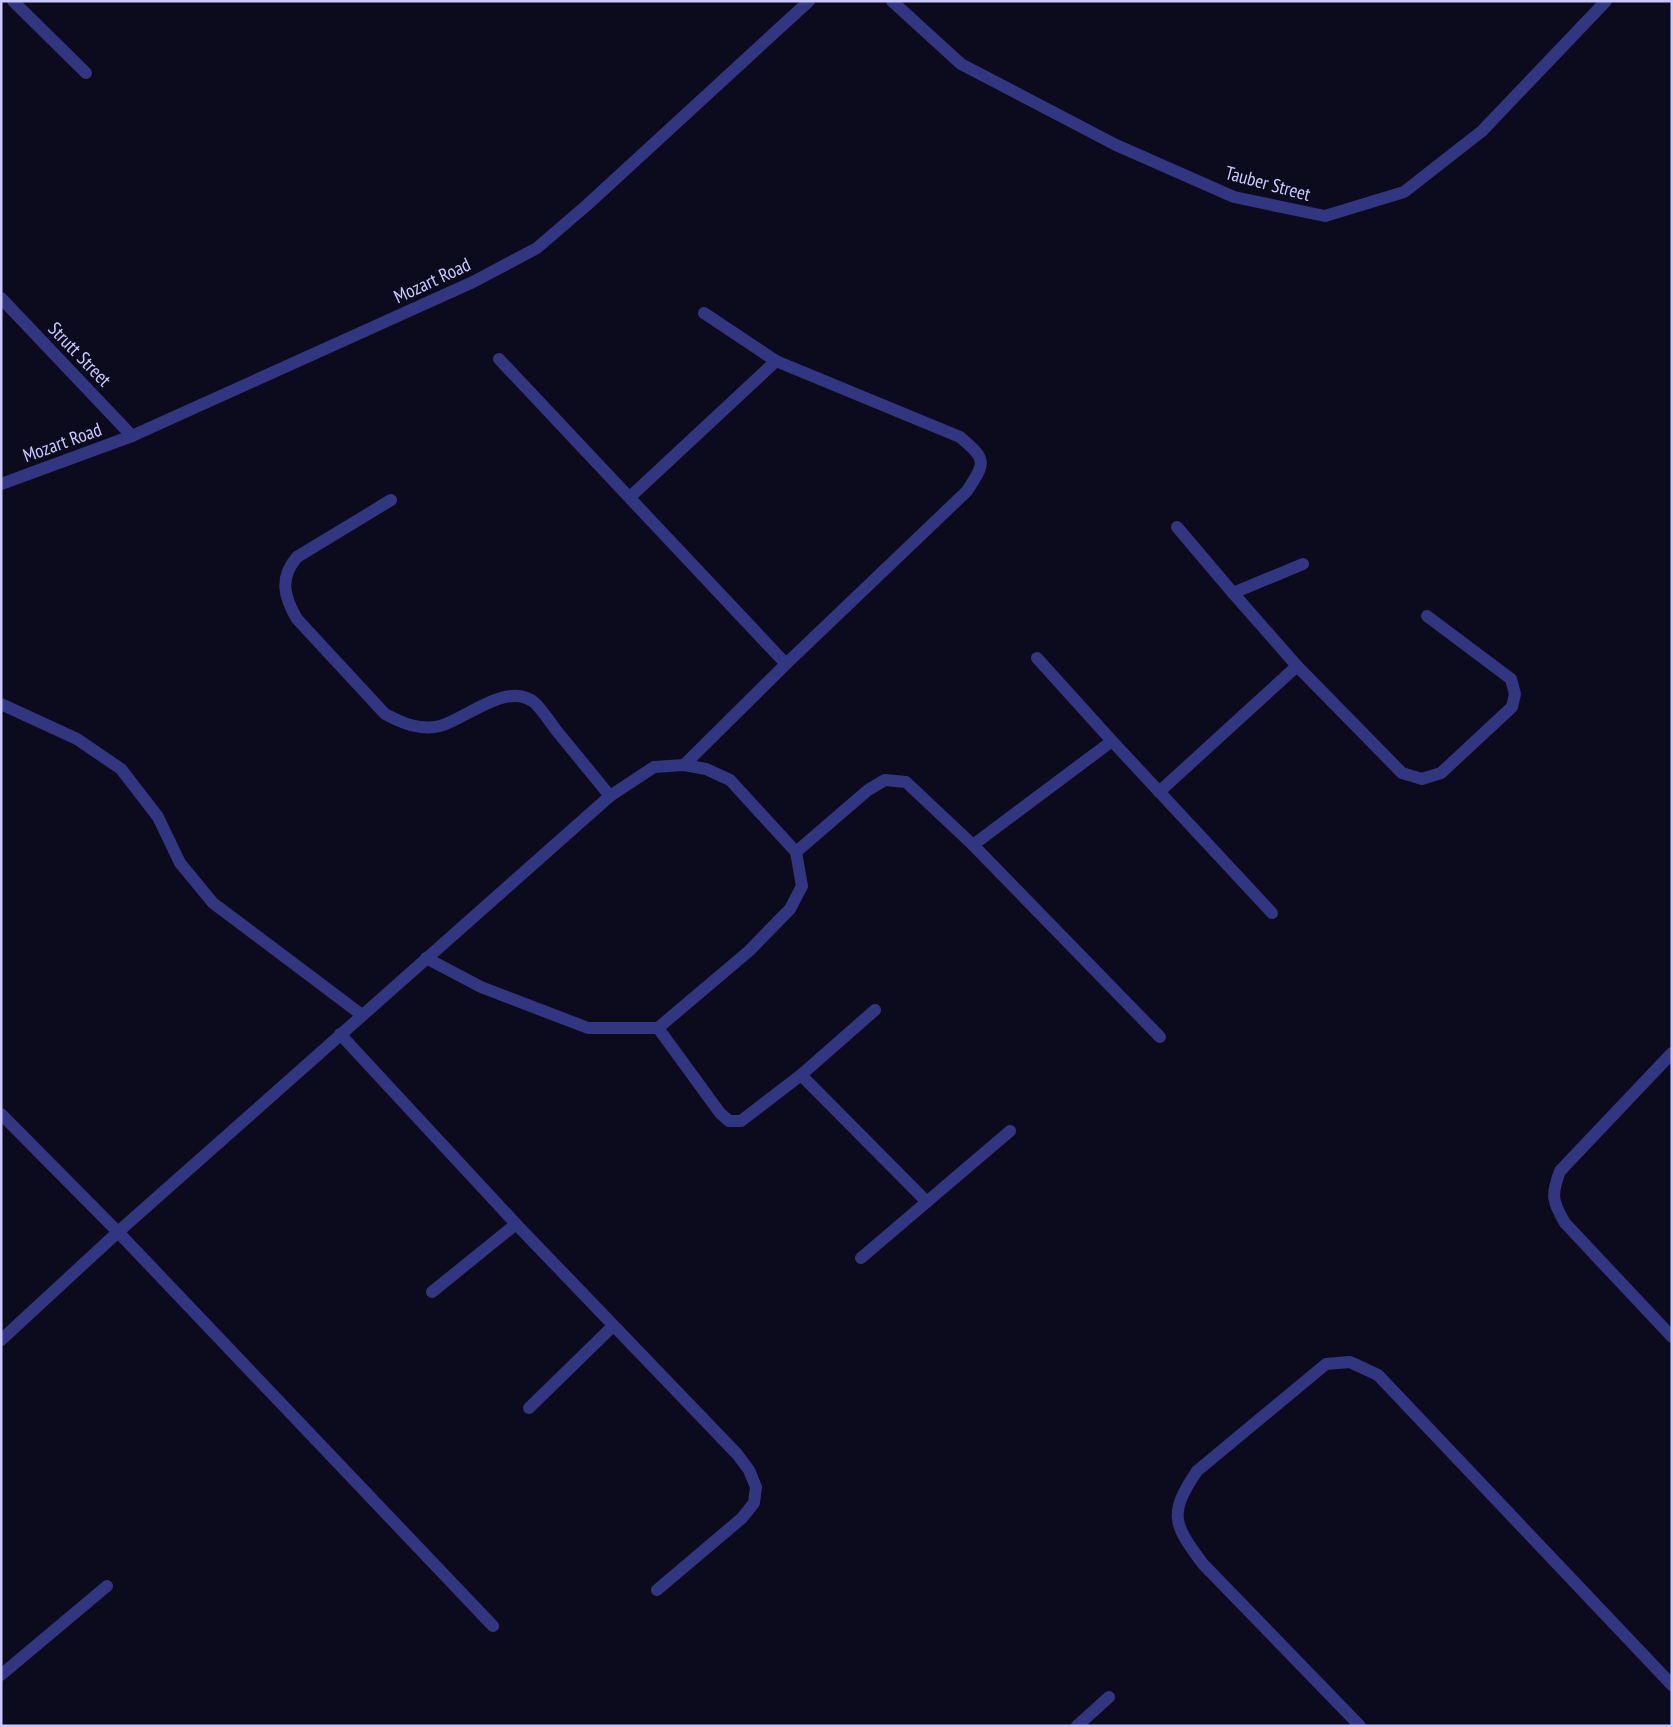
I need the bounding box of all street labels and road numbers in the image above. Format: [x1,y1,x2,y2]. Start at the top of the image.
street label: Tauber Street [1223,160,1314,206]
street label: Mozart Road [390,252,474,308]
street label: Strutt Street [43,317,117,392]
street label: Mozart Road [19,417,105,467]

